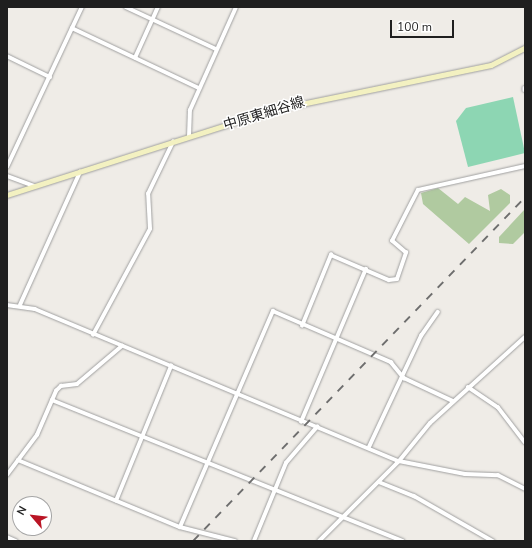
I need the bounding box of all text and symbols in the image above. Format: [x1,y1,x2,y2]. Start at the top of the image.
scale bar [392,12,456,38]
text: 100 m [397,19,432,35]
street label: 中原東細谷線 [221,94,307,134]
north arrow [12,496,52,536]
text: N [13,503,30,518]

